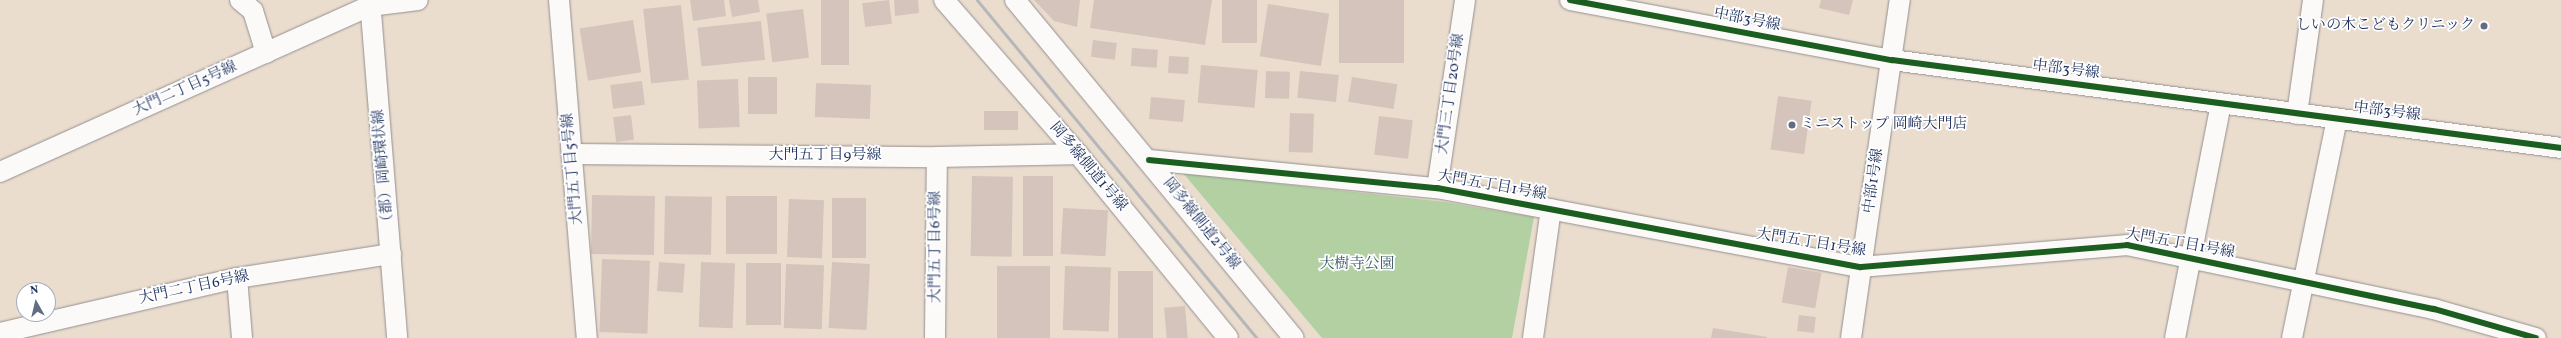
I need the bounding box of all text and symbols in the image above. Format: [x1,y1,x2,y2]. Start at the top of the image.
street label: 中部3号線 [1712,5,1782,35]
place label: しいの木こどもクリニック [2295,17,2475,35]
marker: しいの木こどもクリニック [2478,20,2490,32]
street label: 大門三丁目20号線 [1434,32,1468,156]
street label: 中部3号線 [2031,57,2101,83]
street label: 大門二丁目5号線 [130,58,240,120]
street label: 中部3号線 [2352,99,2422,125]
street label: （都）岡崎環状線 [370,108,398,230]
street label: 大門五丁目5号線 [559,112,587,226]
place label: ミニストップ 岡崎大門店 [1800,116,1968,134]
street label: 岡多線側道1号線 [1045,119,1131,215]
marker: ミニストップ 岡崎大門店 [1787,120,1797,130]
street label: 大門五丁目9号線 [769,147,881,165]
street label: 中部1号線 [1861,147,1887,215]
street label: 大門五丁目1号線 [1436,168,1548,204]
street label: 岡多線側道2号線 [1158,174,1244,274]
street label: 大門五丁目6号線 [927,191,945,303]
street label: 大門五丁目1号線 [1755,225,1867,261]
street label: 大門五丁目1号線 [2124,226,2236,262]
park label: 大樹寺公園 [1320,256,1394,274]
street label: 大門二丁目6号線 [137,267,251,309]
north arrow [16,282,56,322]
text: N [29,283,39,299]

